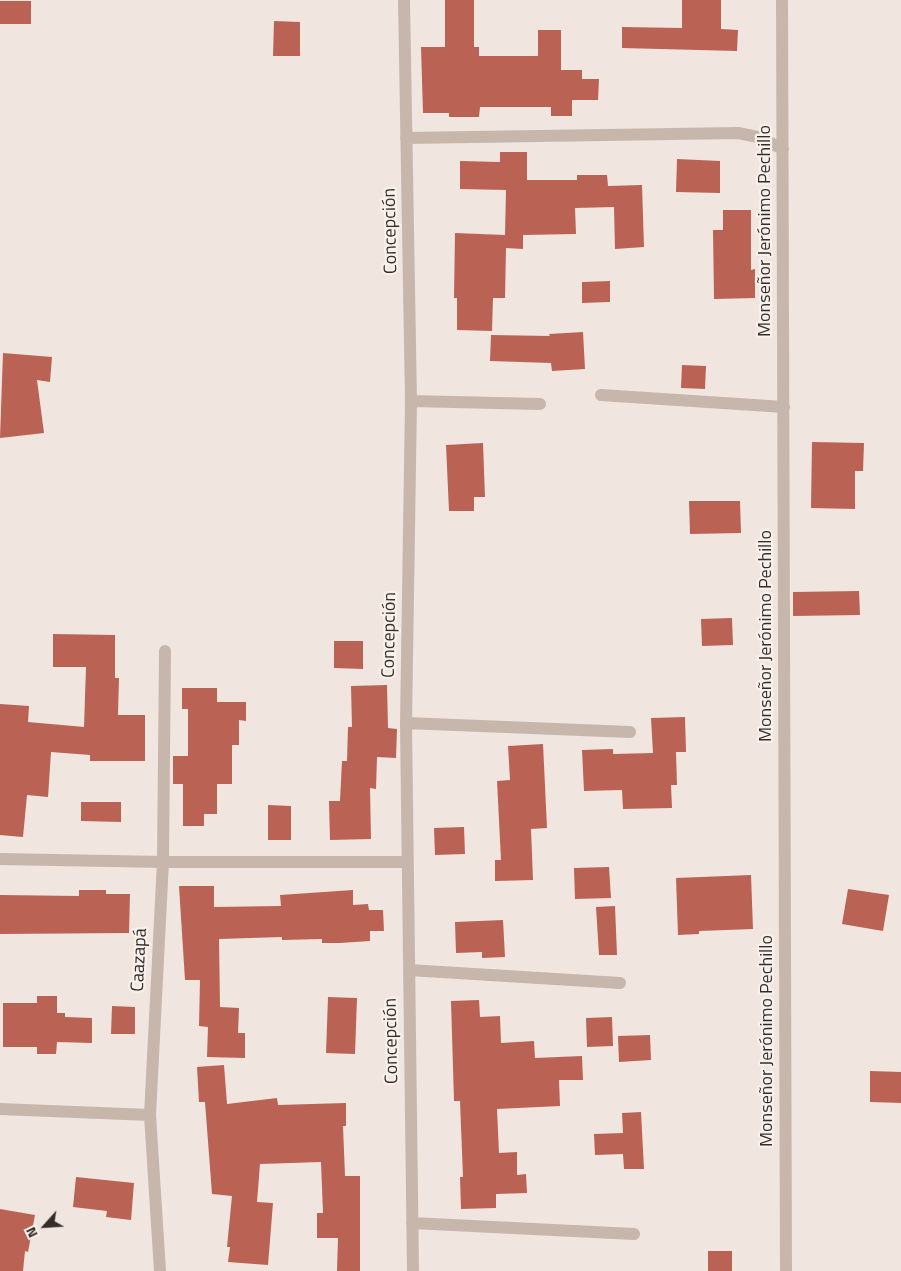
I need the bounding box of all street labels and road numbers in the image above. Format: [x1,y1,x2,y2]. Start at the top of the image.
street label: Monseñor Jerónimo Pechillo [755,125,777,337]
street label: Concepción [379,188,403,274]
street label: Monseñor Jerónimo Pechillo [756,530,778,742]
street label: Concepción [378,592,402,678]
street label: Caazapá [128,928,152,992]
street label: Monseñor Jerónimo Pechillo [757,935,779,1147]
street label: Concepción [380,998,404,1084]

